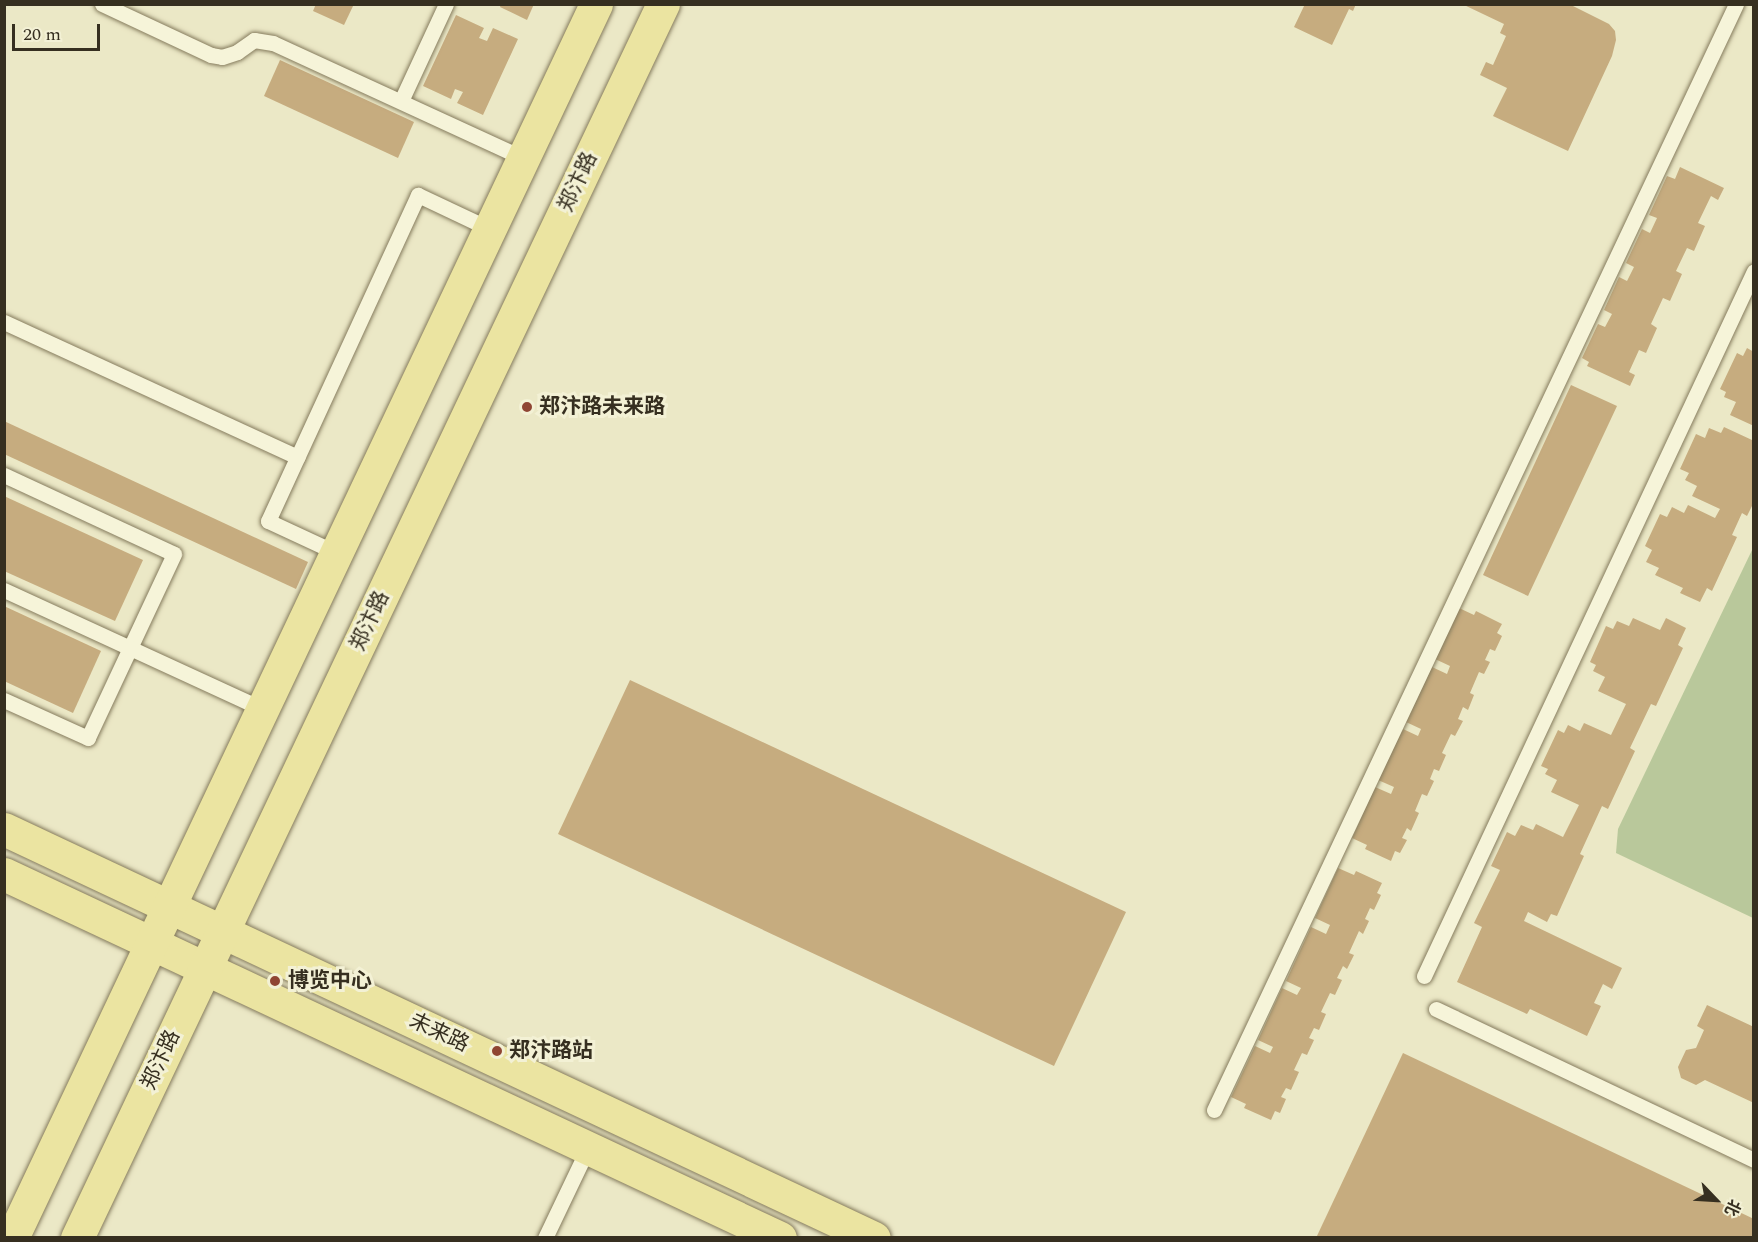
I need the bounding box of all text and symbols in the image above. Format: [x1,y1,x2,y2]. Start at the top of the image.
scale bar [15,12,104,50]
text: 20 m [23,21,61,48]
street label: 郑汴路 [553,148,603,216]
place label: 郑汴路未来路 [539,394,665,420]
marker: 郑汴路未来路 [520,400,534,414]
street label: 郑汴路 [345,587,395,655]
place label: 博览中心 [288,968,372,994]
marker: 博览中心 [266,972,284,990]
street label: 未来路 [405,1008,473,1058]
street label: 郑汴路 [136,1026,186,1094]
place label: 郑汴路站 [509,1038,593,1064]
marker: 郑汴路站 [490,1044,504,1058]
north arrow [1686,1170,1746,1230]
text: 北 [1718,1195,1747,1220]

